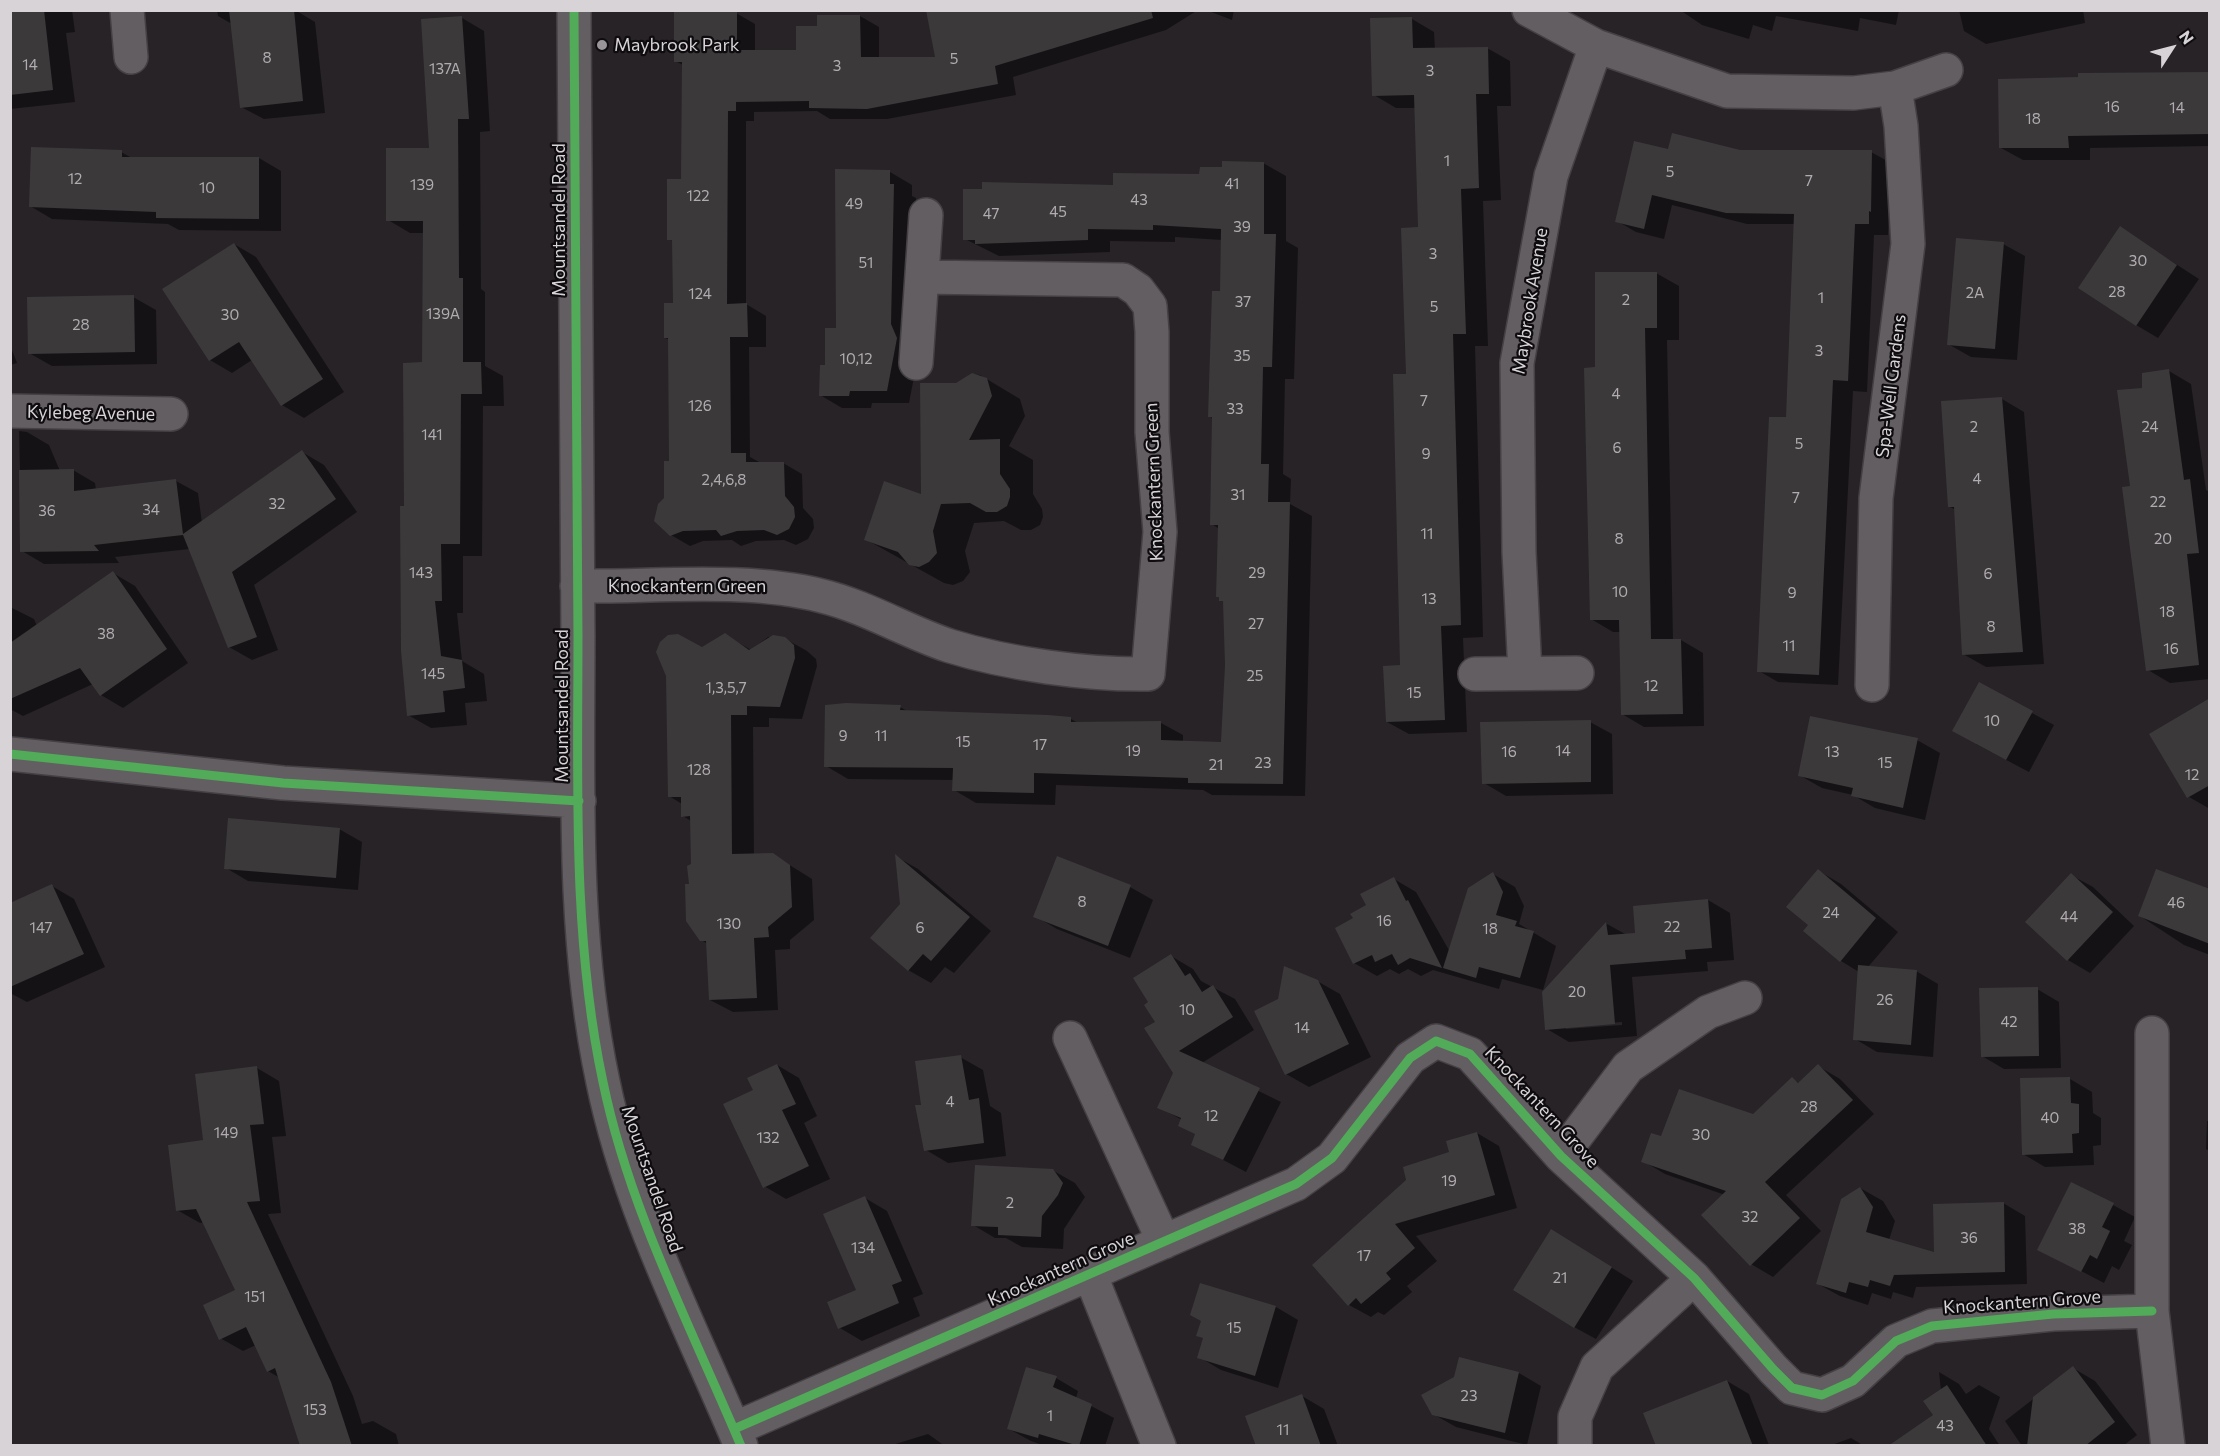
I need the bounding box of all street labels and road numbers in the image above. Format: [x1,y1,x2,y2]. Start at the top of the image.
street label: Mountsandel Road [548,143,570,297]
street label: Maybrook Avenue [1508,226,1552,376]
street label: Spa-Well Gardens [1871,313,1911,459]
street label: Kylebeg Avenue [27,401,155,425]
street label: Knockantern Green [1140,402,1168,562]
street label: Knockantern Green [608,575,766,597]
street label: Mountsandel Road [551,629,573,783]
street label: Knockantern Grove [1480,1042,1604,1172]
street label: Mountsandel Road [617,1103,687,1255]
street label: Knockantern Grove [984,1227,1138,1311]
street label: Knockantern Grove [1942,1286,2102,1318]

